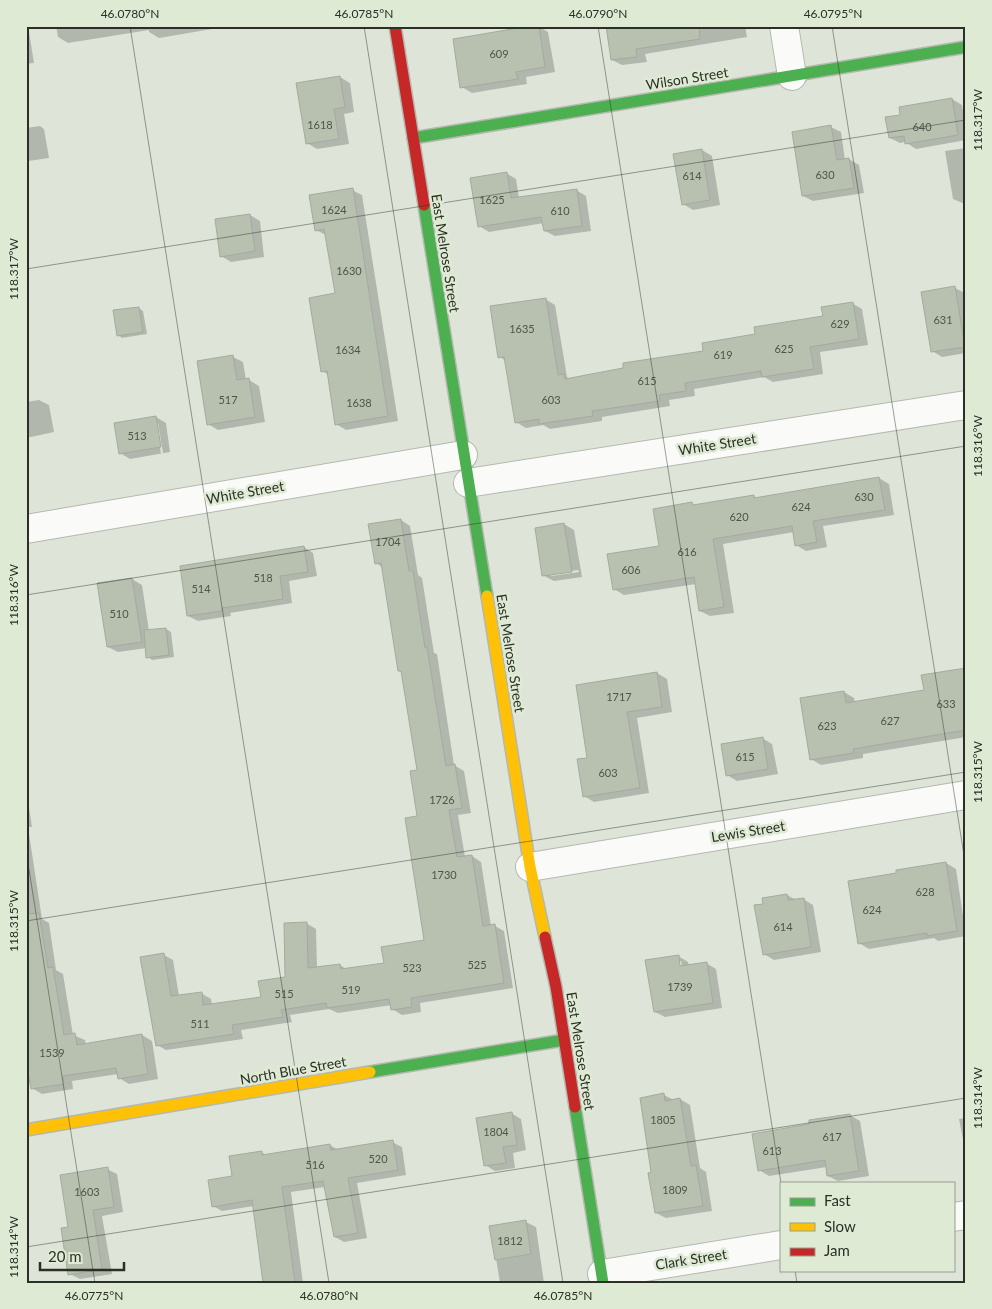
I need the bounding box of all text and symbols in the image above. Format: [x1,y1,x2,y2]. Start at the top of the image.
text: 46.0780°N [101,6,159,21]
text: 46.0785°N [335,6,393,21]
text: 46.0790°N [569,6,627,21]
text: 46.0795°N [804,6,862,21]
house number: 609 [489,47,509,60]
street label: Wilson Street [644,63,730,93]
text: 118.317°W [970,88,985,151]
house number: 1618 [307,118,333,131]
house number: 640 [912,120,932,133]
house number: 630 [815,168,835,181]
house number: 614 [682,169,702,182]
street label: East Melrose Street [428,193,464,313]
house number: 1625 [479,193,505,206]
house number: 1624 [321,203,347,216]
house number: 610 [550,204,570,217]
text: 118.317°W [6,237,21,300]
house number: 1630 [336,264,362,277]
house number: 631 [933,313,953,326]
house number: 629 [830,317,850,330]
house number: 1635 [509,322,535,335]
house number: 625 [774,342,794,355]
house number: 1634 [335,343,361,356]
house number: 619 [713,348,733,361]
house number: 615 [637,374,657,387]
house number: 517 [218,393,238,406]
house number: 603 [541,393,561,406]
house number: 1638 [346,396,372,409]
text: 118.316°W [970,414,985,477]
house number: 513 [127,429,147,442]
street label: White Street [677,429,757,459]
street label: White Street [205,477,285,507]
house number: 630 [854,490,874,503]
house number: 624 [791,500,811,513]
house number: 620 [729,510,749,523]
house number: 1704 [375,535,401,548]
house number: 616 [677,545,697,558]
text: 118.316°W [6,563,21,626]
house number: 606 [621,563,641,576]
house number: 518 [253,571,273,584]
house number: 514 [191,582,211,595]
street label: East Melrose Street [493,593,529,713]
house number: 510 [109,607,129,620]
house number: 1717 [606,690,632,703]
house number: 633 [936,697,956,710]
house number: 627 [880,714,900,727]
house number: 623 [817,719,837,732]
text: 118.315°W [970,740,985,803]
house number: 615 [735,750,755,763]
house number: 603 [598,766,618,779]
house number: 1726 [429,793,455,806]
street label: Lewis Street [710,817,786,845]
house number: 1730 [431,868,457,881]
house number: 628 [915,885,935,898]
text: 118.315°W [6,889,21,952]
house number: 624 [862,903,882,916]
house number: 614 [773,920,793,933]
house number: 525 [467,958,487,971]
house number: 523 [402,961,422,974]
house number: 1739 [667,980,693,993]
house number: 519 [341,983,361,996]
house number: 515 [274,987,294,1000]
street label: East Melrose Street [563,991,599,1111]
house number: 511 [190,1017,210,1030]
house number: 1539 [39,1046,65,1059]
street label: North Blue Street [238,1052,348,1088]
text: 118.314°W [970,1066,985,1129]
house number: 1805 [650,1113,676,1126]
house number: 1804 [483,1125,509,1138]
house number: 617 [822,1130,842,1143]
house number: 613 [762,1144,782,1157]
house number: 520 [368,1152,388,1165]
house number: 516 [305,1158,325,1171]
legend [780,1182,954,1272]
house number: 1809 [662,1183,688,1196]
house number: 1603 [74,1185,100,1198]
text: Fast [824,1191,851,1209]
text: 118.314°W [6,1215,21,1278]
text: Slow [824,1217,856,1235]
house number: 1812 [497,1234,523,1247]
scale bar [40,1239,124,1271]
text: Jam [824,1241,850,1259]
street label: Clark Street [654,1245,728,1273]
text: 20 m [48,1247,82,1265]
text: 46.0775°N [65,1288,123,1303]
text: 46.0780°N [300,1288,358,1303]
text: 46.0785°N [534,1288,592,1303]

